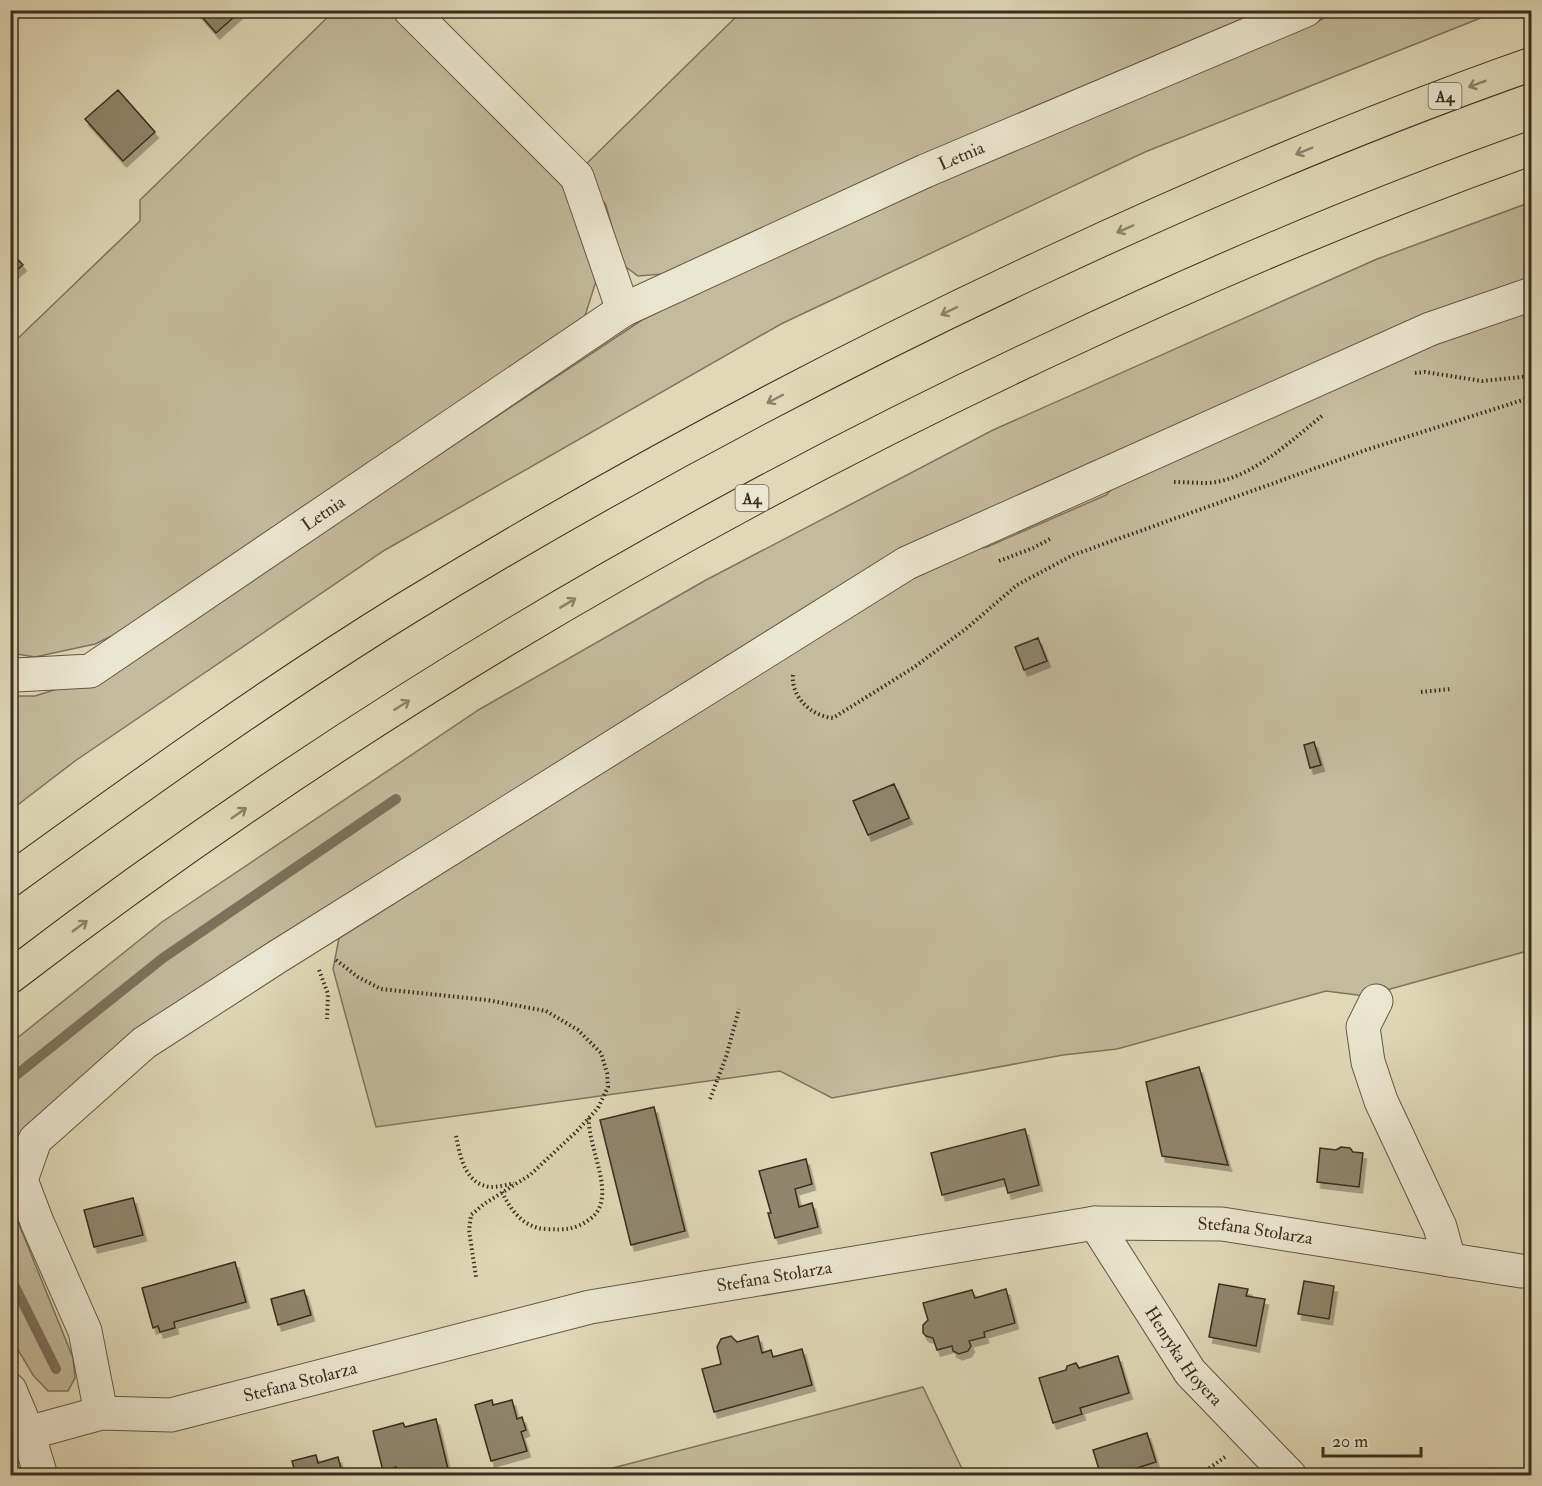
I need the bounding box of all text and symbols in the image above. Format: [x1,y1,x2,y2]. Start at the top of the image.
one-way arrow [1468,80,1486,91]
road number: A4 [1428,83,1462,109]
street label: Letnia [935,136,989,176]
one-way arrow [1296,146,1314,157]
one-way arrow [1117,223,1135,235]
one-way arrow [940,305,958,317]
one-way arrow [766,394,784,405]
road number: A4 [736,485,768,511]
street label: Letnia [297,490,350,536]
one-way arrow [559,597,576,609]
one-way arrow [393,699,410,712]
one-way arrow [230,806,247,819]
one-way arrow [71,919,87,932]
street label: Stefana Stolarza [1197,1213,1315,1250]
street label: Stefana Stolarza [715,1256,834,1298]
street label: Henryka Hoyera [1139,1302,1228,1411]
street label: Stefana Stolarza [241,1356,360,1408]
scale bar [1323,1420,1420,1458]
text: 20 m [1332,1430,1368,1453]

